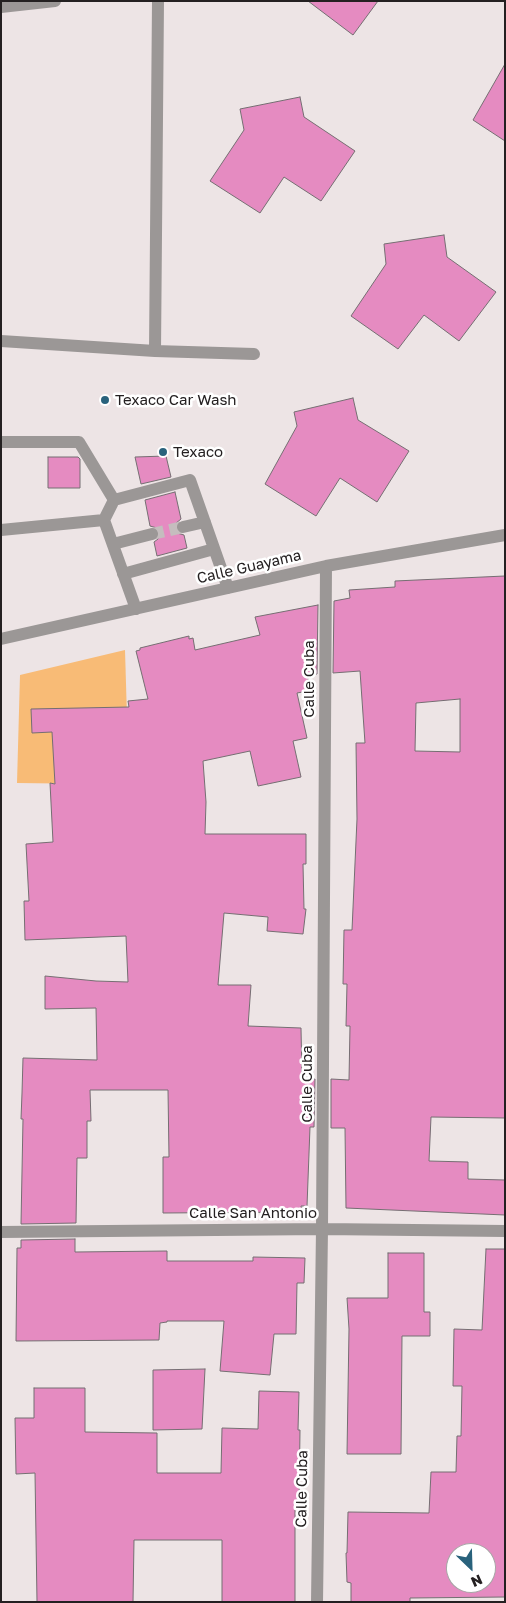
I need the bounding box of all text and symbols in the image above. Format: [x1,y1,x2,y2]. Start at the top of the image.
place label: Texaco Car Wash [115,391,237,409]
marker: Texaco Car Wash [99,394,111,406]
place label: Texaco [173,443,223,461]
marker: Texaco [157,446,169,458]
street label: Calle Guayama [195,546,303,588]
street label: Calle Cuba [300,640,318,718]
street label: Calle Cuba [298,1045,316,1123]
street label: Calle San Antonio [189,1204,317,1222]
street label: Calle Cuba [292,1450,312,1528]
north arrow [446,1543,496,1593]
text: N [469,1571,485,1591]

